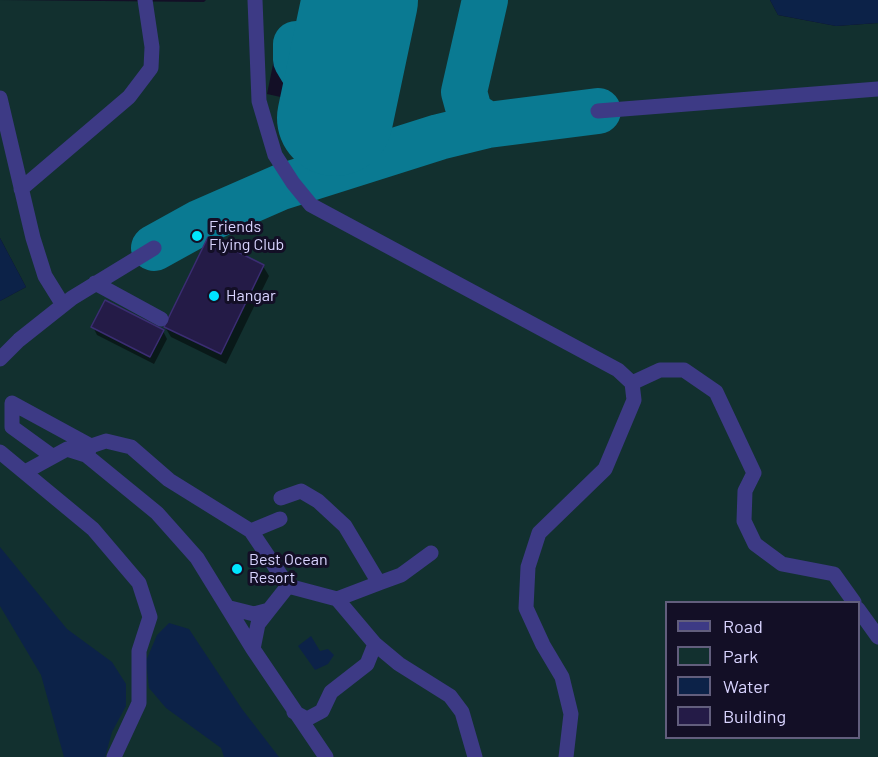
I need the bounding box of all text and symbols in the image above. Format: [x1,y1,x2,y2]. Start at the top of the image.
place label: Friends Flying Club [209,217,284,255]
marker: Friends Flying Club [190,229,204,243]
place label: Hangar [226,286,276,306]
marker: Hangar [207,289,221,303]
place label: Best Ocean Resort [249,550,328,588]
marker: Best Ocean Resort [230,562,244,576]
legend [665,601,860,739]
text: Road [723,615,763,637]
text: Park [723,645,758,667]
text: Water [723,675,770,697]
text: Building [723,705,786,727]

